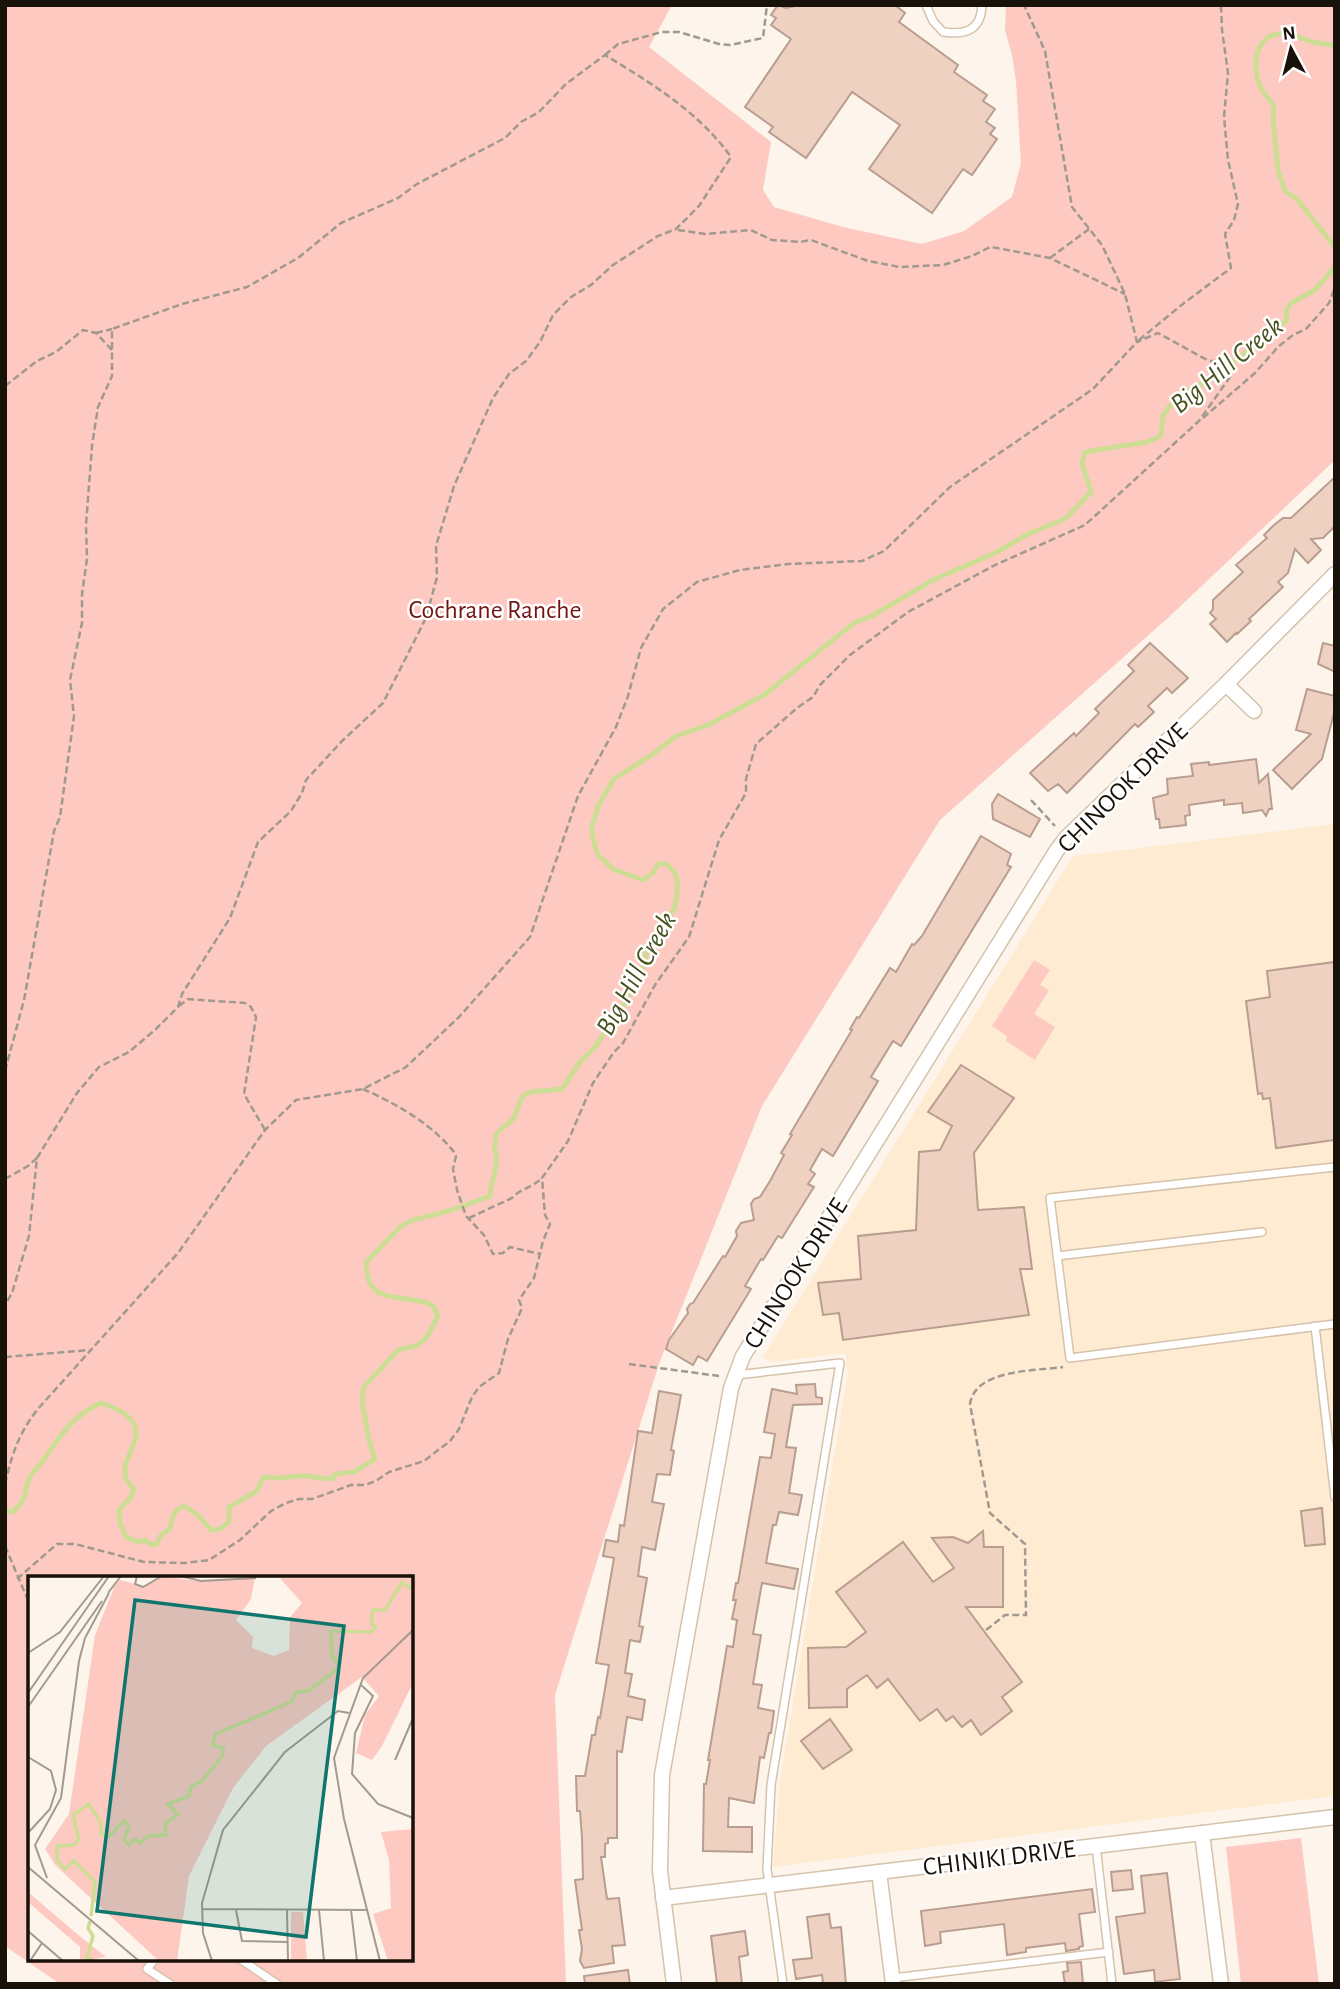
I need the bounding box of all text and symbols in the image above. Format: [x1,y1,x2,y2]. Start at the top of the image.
north arrow [1256,14,1326,84]
text: N [1281,23,1297,44]
water label: Big Hill Creek [1166,312,1289,419]
park label: Cochrane Ranche [408,597,582,623]
street label: CHINOOK DRIVE [1053,718,1193,858]
water label: Big Hill Creek [592,908,682,1040]
street label: CHINOOK DRIVE [739,1194,852,1353]
inset map [28,1576,413,1961]
street label: CHINIKI DRIVE [921,1836,1077,1880]

